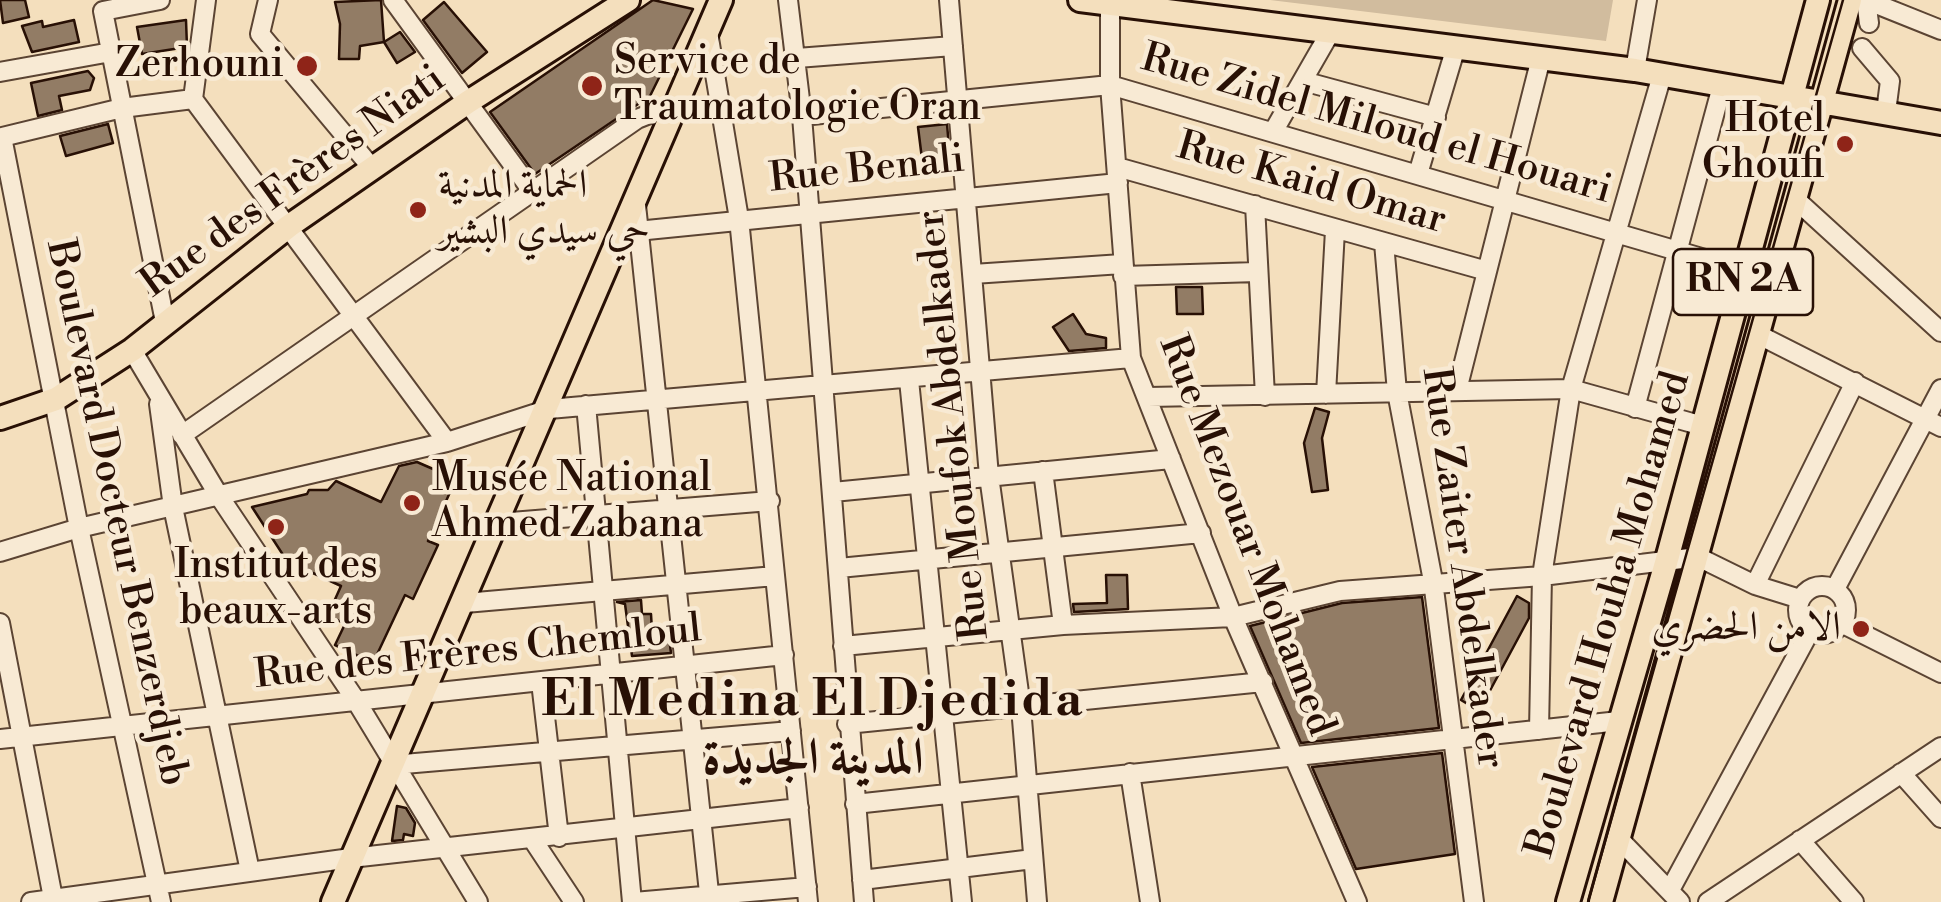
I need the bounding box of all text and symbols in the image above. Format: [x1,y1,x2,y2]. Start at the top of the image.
street label: Rue Zidel Miloud el Houari [1135,36,1617,216]
place label: Service de Traumatologie Oran [614,39,981,133]
place label: Zerhouni [115,42,284,90]
marker: Zerhouni [294,53,320,79]
street label: Rue des Frères Niati [133,57,455,309]
marker: Service de Traumatologie Oran [579,73,605,99]
place label: Hotel Ghoufi [1702,97,1825,191]
street label: Rue Kaid Omar [1171,124,1451,246]
marker: Hotel Ghoufi [1834,133,1856,155]
street label: Rue Benali [767,137,967,205]
place label: الحماية المدنية حي سيدي البشير [438,163,650,257]
marker: الحماية المدنية حي سيدي البشير [407,199,429,221]
street label: Rue Moufok Abdelkader [909,208,1001,642]
street label: Boulevard Docteur Benzerdjeb [34,236,196,790]
road number: RN 2A [1673,249,1813,315]
street label: Rue Mezouar Mohamed [1147,329,1343,743]
street label: Rue Zaiter Abdelkader [1409,364,1513,772]
street label: Boulevard Houha Mohamed [1518,367,1702,863]
place label: Musée National Ahmed Zabana [432,456,711,550]
marker: Musée National Ahmed Zabana [401,492,423,514]
marker: Institut des beaux-arts [265,516,287,538]
place label: Institut des beaux-arts [174,543,378,637]
place label: الامن الحضري [1651,605,1841,653]
street label: Rue des Frères Chemloul [252,607,704,701]
marker: الامن الحضري [1850,618,1872,640]
district label: El Medina El Djedida المدينة الجديدة [541,673,1085,790]

